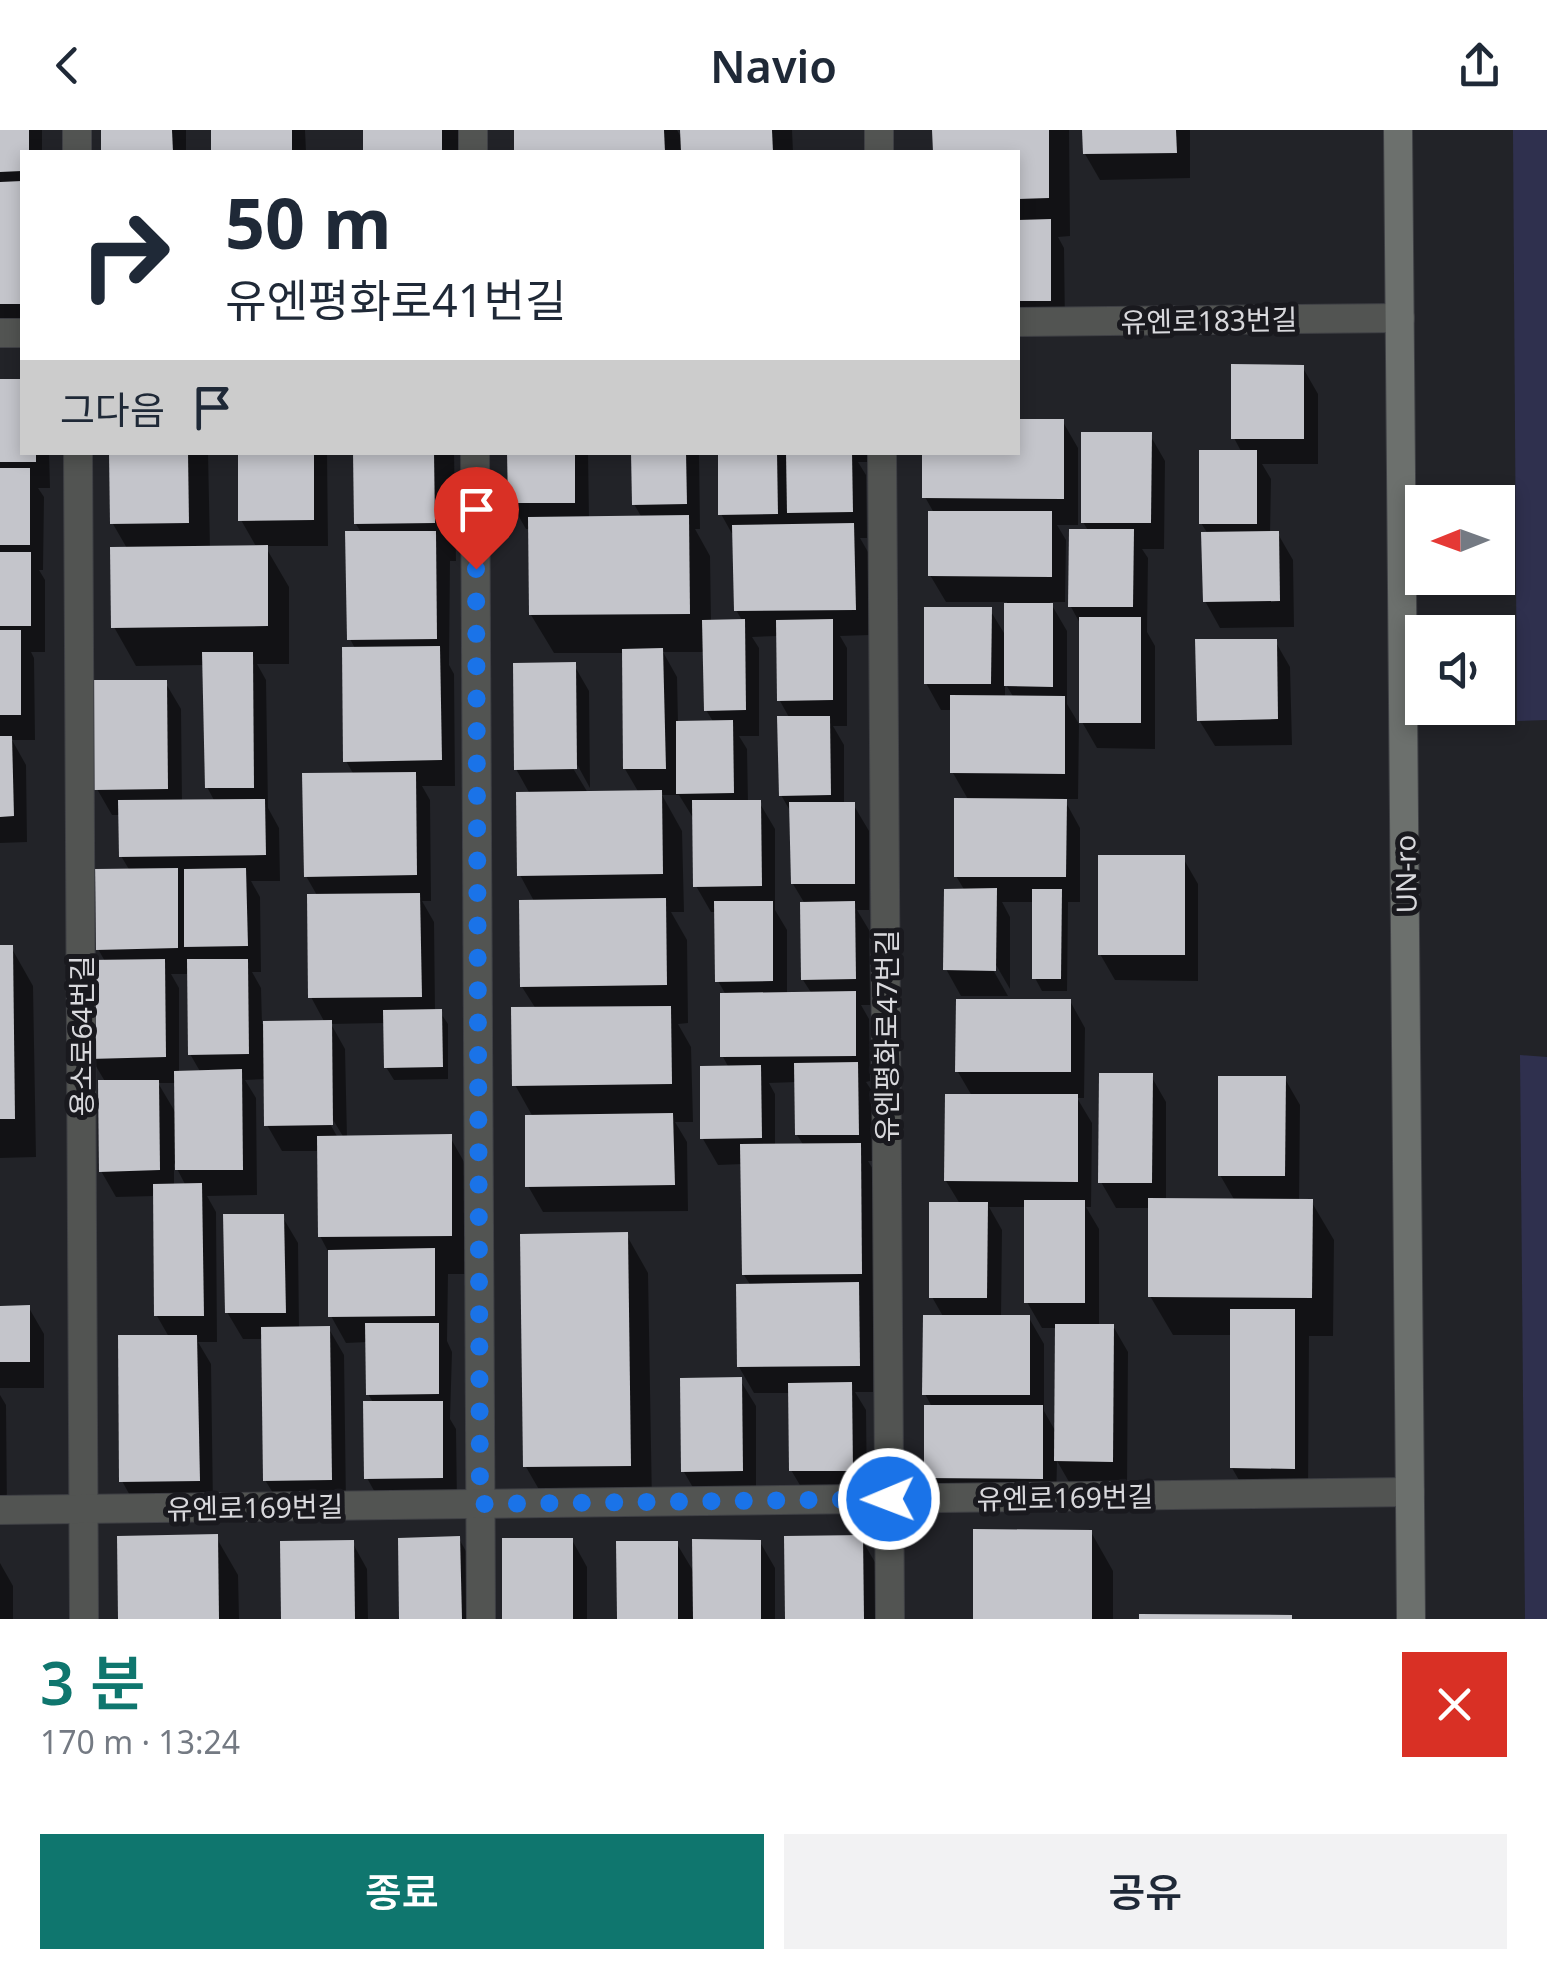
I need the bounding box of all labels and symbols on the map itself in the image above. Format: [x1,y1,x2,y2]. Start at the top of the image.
street label: 유엔로183번길 [1120,299,1298,341]
pin [434,467,519,570]
north arrow [1405,485,1515,595]
street label: UN-ro [1385,834,1425,914]
street label: 유엔평화로47번길 [867,930,905,1142]
street label: 용소로64번길 [62,956,100,1116]
position arrow [837,1447,941,1551]
street label: 유엔로169번길 [976,1476,1154,1518]
street label: 유엔로169번길 [166,1486,344,1528]

